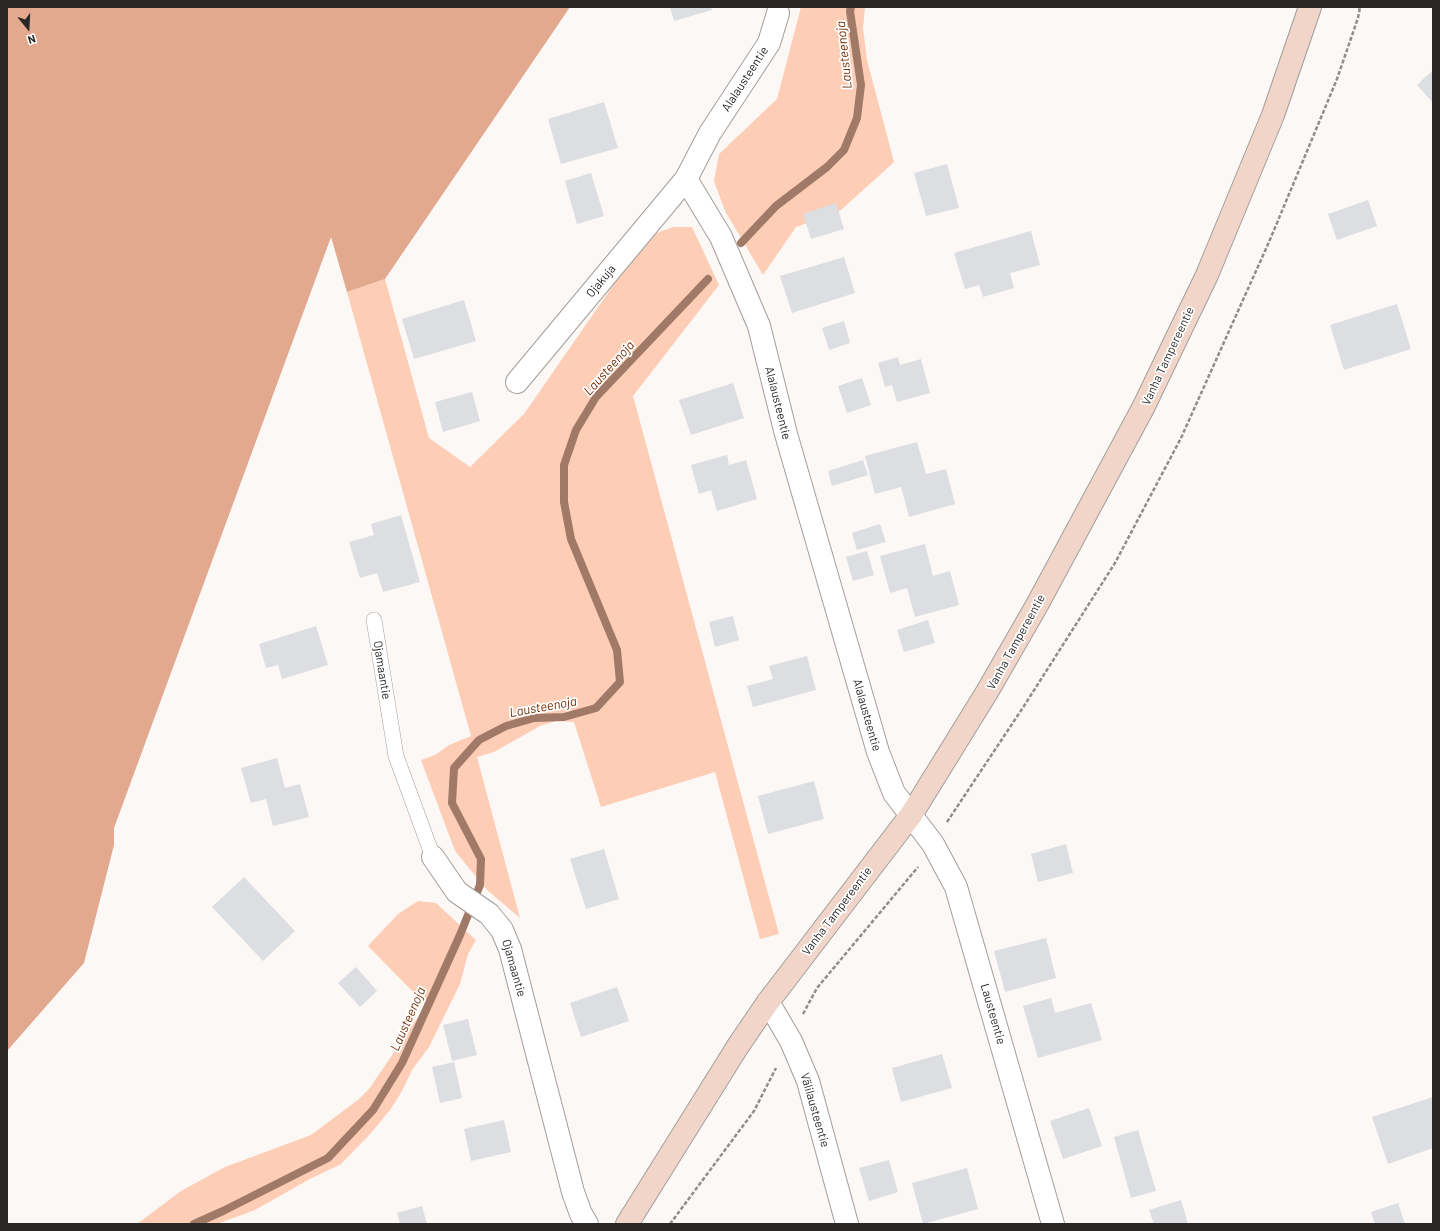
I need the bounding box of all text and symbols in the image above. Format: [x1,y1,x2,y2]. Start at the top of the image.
north arrow [8,8,48,48]
water label: Lausteenoja [833,20,855,90]
text: N [26,33,37,47]
street label: Alalausteentie [719,44,771,114]
street label: Ojakuja [583,262,619,300]
street label: Vanha Tampereentie [1139,304,1197,408]
water label: Lausteenoja [580,337,638,399]
street label: Alalausteentie [762,365,794,441]
street label: Vanha Tampereentie [984,592,1048,692]
street label: Ojamaantie [370,640,394,700]
street label: Alalausteentie [850,677,884,753]
water label: Lausteenoja [508,693,578,721]
street label: Vanha Tampereentie [799,864,875,958]
street label: Ojamaantie [499,938,529,998]
street label: Lausteentie [977,982,1009,1046]
water label: Lausteenoja [387,985,429,1053]
street label: Välilausteentie [797,1071,833,1149]

